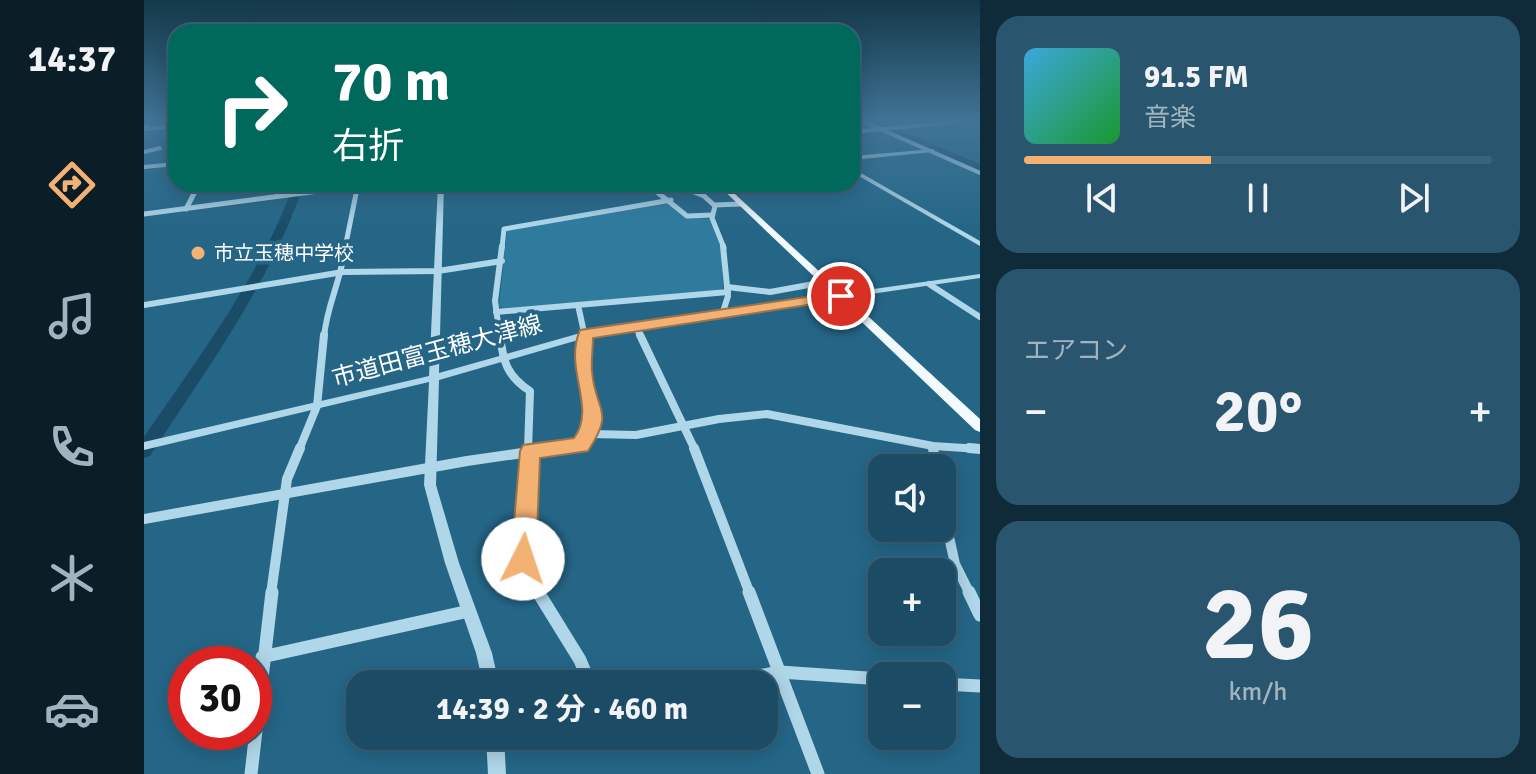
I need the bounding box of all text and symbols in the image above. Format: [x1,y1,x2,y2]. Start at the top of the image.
text: 14:37 [28,37,116,82]
text: 70 m [332,47,450,116]
icon: right [200,56,304,160]
text: 91.5 FM [1144,59,1249,96]
text: 音楽 [1144,102,1196,134]
text: 右折 [332,124,404,169]
icon: directions [44,157,100,213]
icon: previous [1080,176,1124,220]
icon: pause [1236,176,1280,220]
icon: next [1392,176,1436,220]
place label: 市立玉穂中学校 [214,241,354,266]
marker: 市立玉穂中学校 [189,244,207,262]
pin [807,262,875,330]
icon: arrive [819,274,863,318]
icon: music [44,288,100,344]
street label: 市道田富玉穂大津線 [329,309,545,393]
text: エアコン [1024,335,1128,367]
text: 20° [1214,375,1302,449]
text: − [1024,385,1048,439]
text: + [1468,385,1492,439]
icon: phone [44,419,100,475]
map controls [868,454,956,750]
button: sound [868,454,956,542]
position arrow [481,517,565,601]
icon: climate [44,550,100,606]
button: + [868,558,956,646]
text: 26 [1202,560,1314,688]
speed limit sign: 30 [168,646,272,750]
button: − [868,662,956,750]
text: km/h [1229,676,1287,708]
icon: car [44,681,100,737]
text: 14:39 · 2 分 · 460 m [436,691,688,728]

